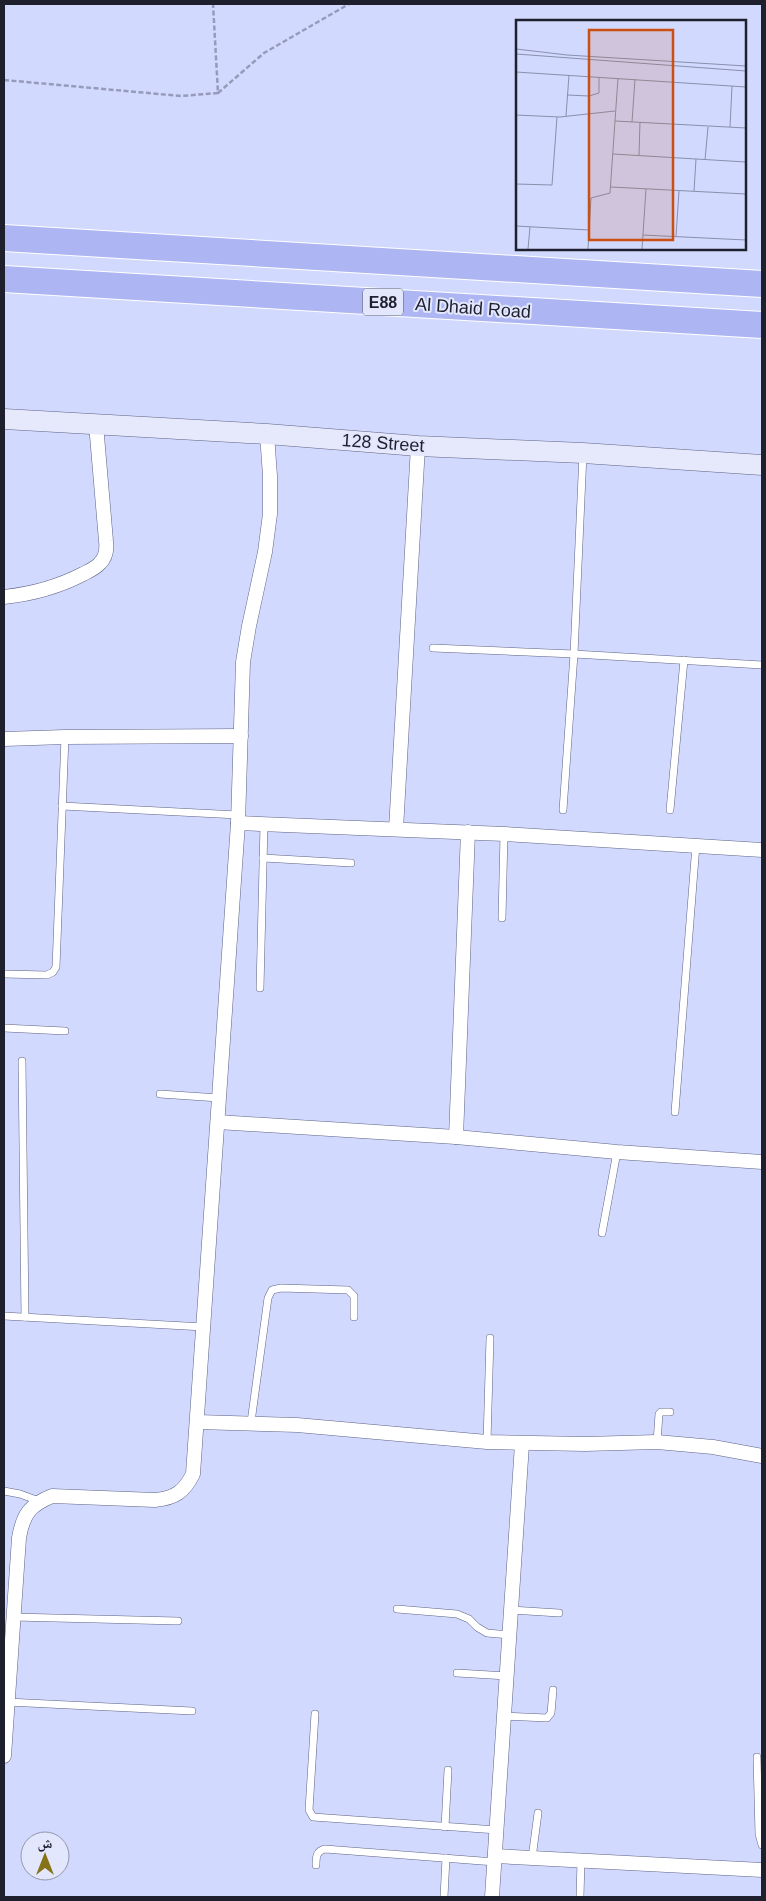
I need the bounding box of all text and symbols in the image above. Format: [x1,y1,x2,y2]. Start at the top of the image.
inset map [516,20,746,250]
road number: E88 [363,288,403,316]
street label: Al Dhaid Road [414,294,532,322]
street label: 128 Street [341,430,425,456]
north arrow [20,1831,70,1881]
text: ش [38,1835,53,1852]

